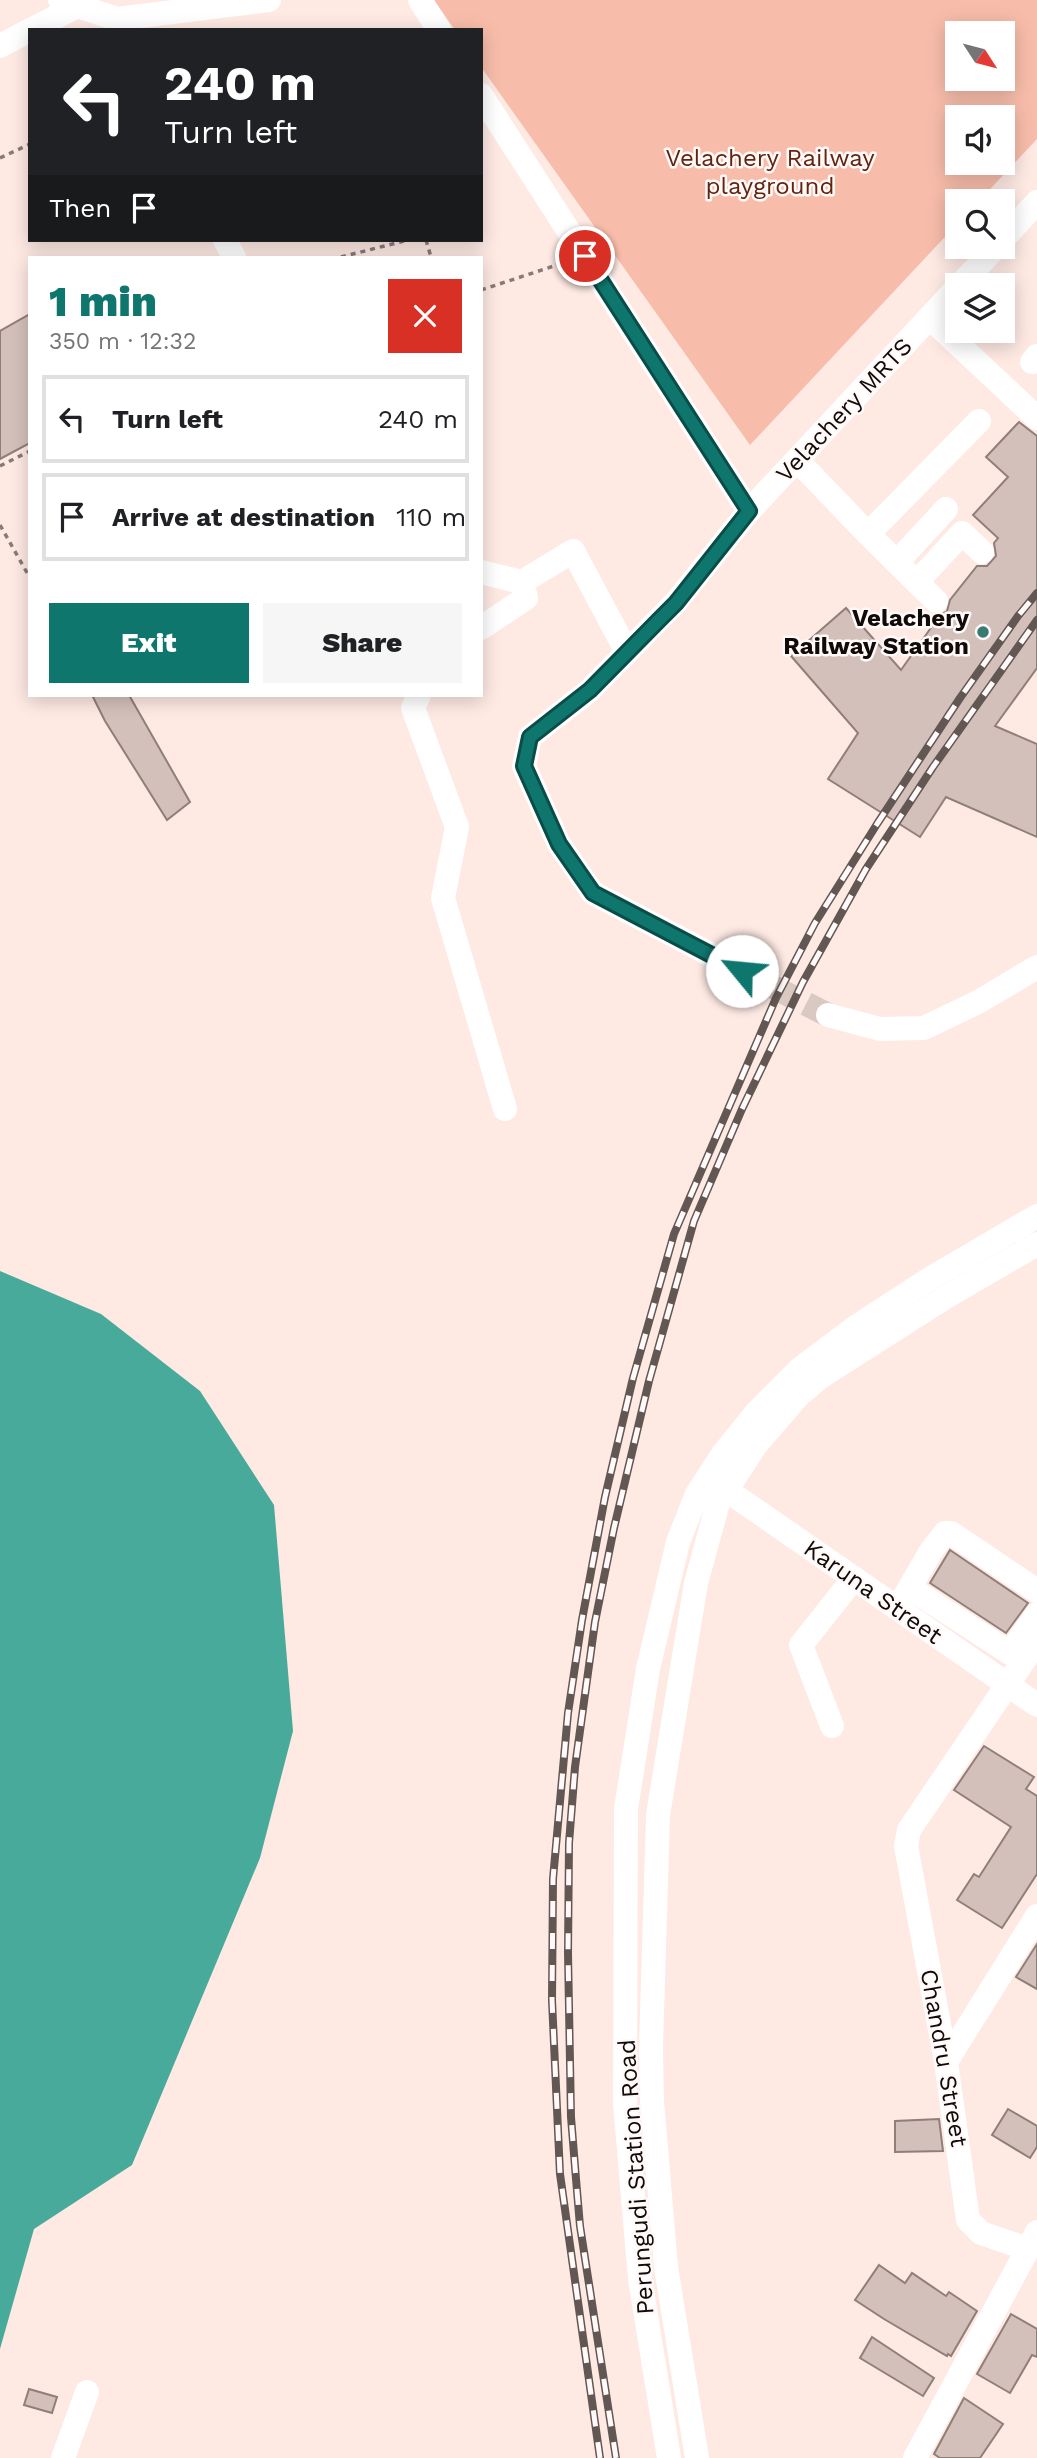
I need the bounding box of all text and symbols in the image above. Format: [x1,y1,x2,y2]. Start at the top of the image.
north arrow [945,21,1015,91]
map controls [945,21,1015,343]
text: 240 m [164,54,316,112]
icon: left [49,56,140,147]
button: sound [945,105,1015,175]
text: Turn left [164,113,297,151]
park label: Velachery Railway playground [665,144,875,200]
icon: arrive [125,189,163,227]
button: search [945,189,1015,259]
text: Then [49,193,111,223]
pin [555,226,615,286]
icon: arrive [566,237,604,275]
button: layers [945,273,1015,343]
text: 1 min [49,277,157,326]
button: close [388,279,462,353]
text: 350 m · 12:32 [49,328,196,355]
street label: Velachery MRTS [770,332,918,488]
icon: left [53,400,91,438]
text: Turn left [112,404,223,434]
text: 240 m [378,404,458,434]
icon: arrive [53,498,91,536]
text: Arrive at destination [112,502,375,532]
text: 110 m [396,502,466,532]
button: Exit [49,603,249,683]
button: Share [263,603,462,683]
place label: Velachery Railway Station [783,604,969,660]
marker: Velachery Railway Station [975,624,991,640]
position arrow [705,934,779,1008]
street label: Karuna Street [799,1534,947,1650]
street label: Chandru Street [915,1967,973,2149]
street label: Perungudi Station Road [612,2038,660,2316]

